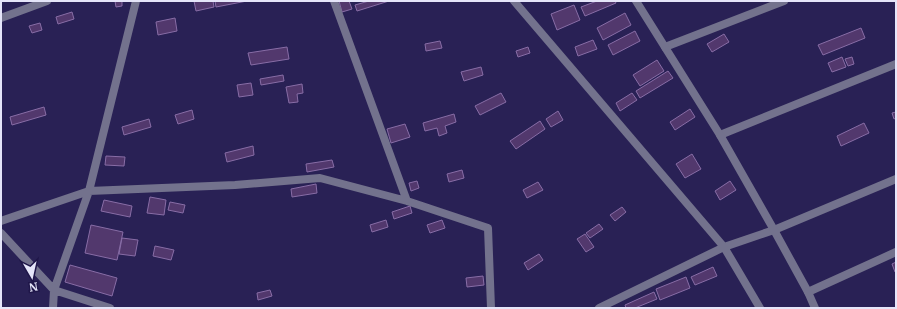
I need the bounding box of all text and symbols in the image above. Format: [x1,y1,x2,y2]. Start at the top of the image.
north arrow [12,257,52,297]
text: N [28,279,39,295]

